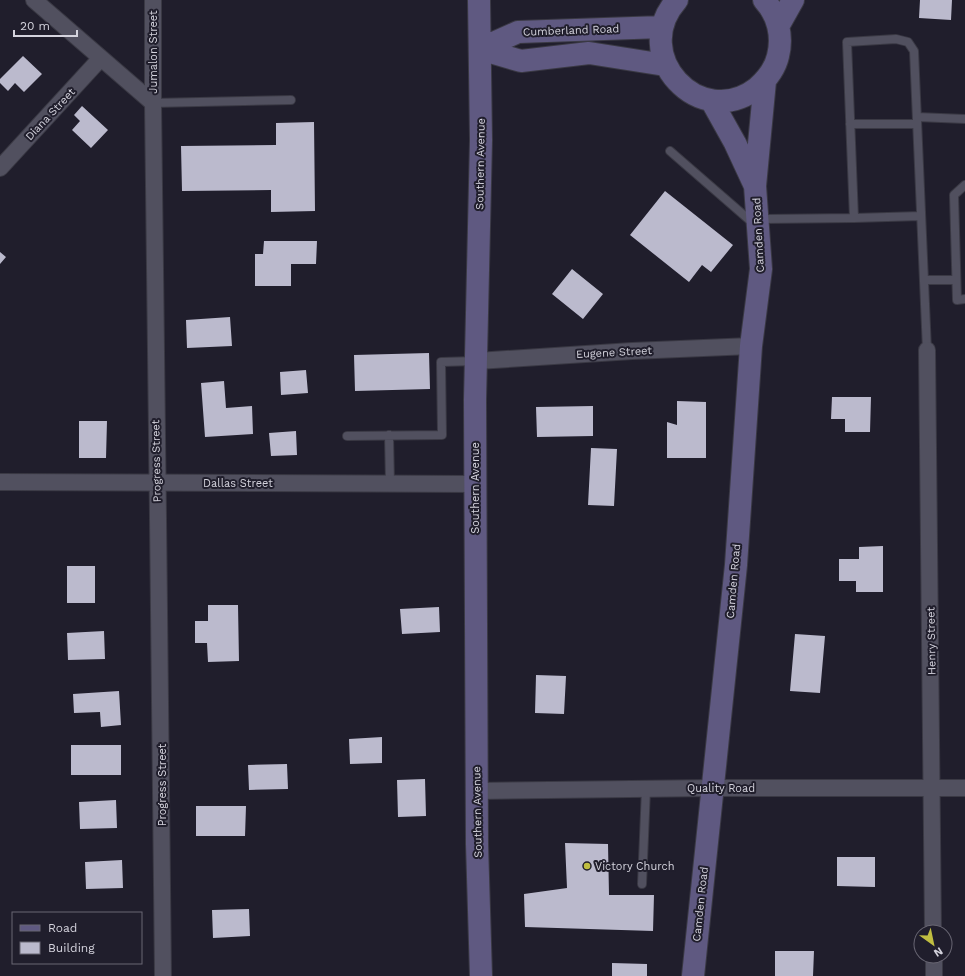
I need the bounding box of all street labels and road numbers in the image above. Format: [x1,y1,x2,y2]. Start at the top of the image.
street label: Jumalon Street [147,10,160,94]
street label: Cumberland Road [523,22,619,39]
street label: Diana Street [23,85,78,143]
street label: Southern Avenue [473,118,488,210]
street label: Camden Road [750,197,767,273]
street label: Eugene Street [576,344,653,361]
street label: Progress Street [149,419,164,502]
street label: Southern Avenue [469,442,482,534]
street label: Dallas Street [203,477,273,490]
street label: Camden Road [724,543,743,619]
street label: Henry Street [924,607,939,675]
street label: Progress Street [156,743,169,826]
street label: Southern Avenue [470,766,485,858]
street label: Quality Road [687,782,755,795]
street label: Camden Road [690,866,711,942]

